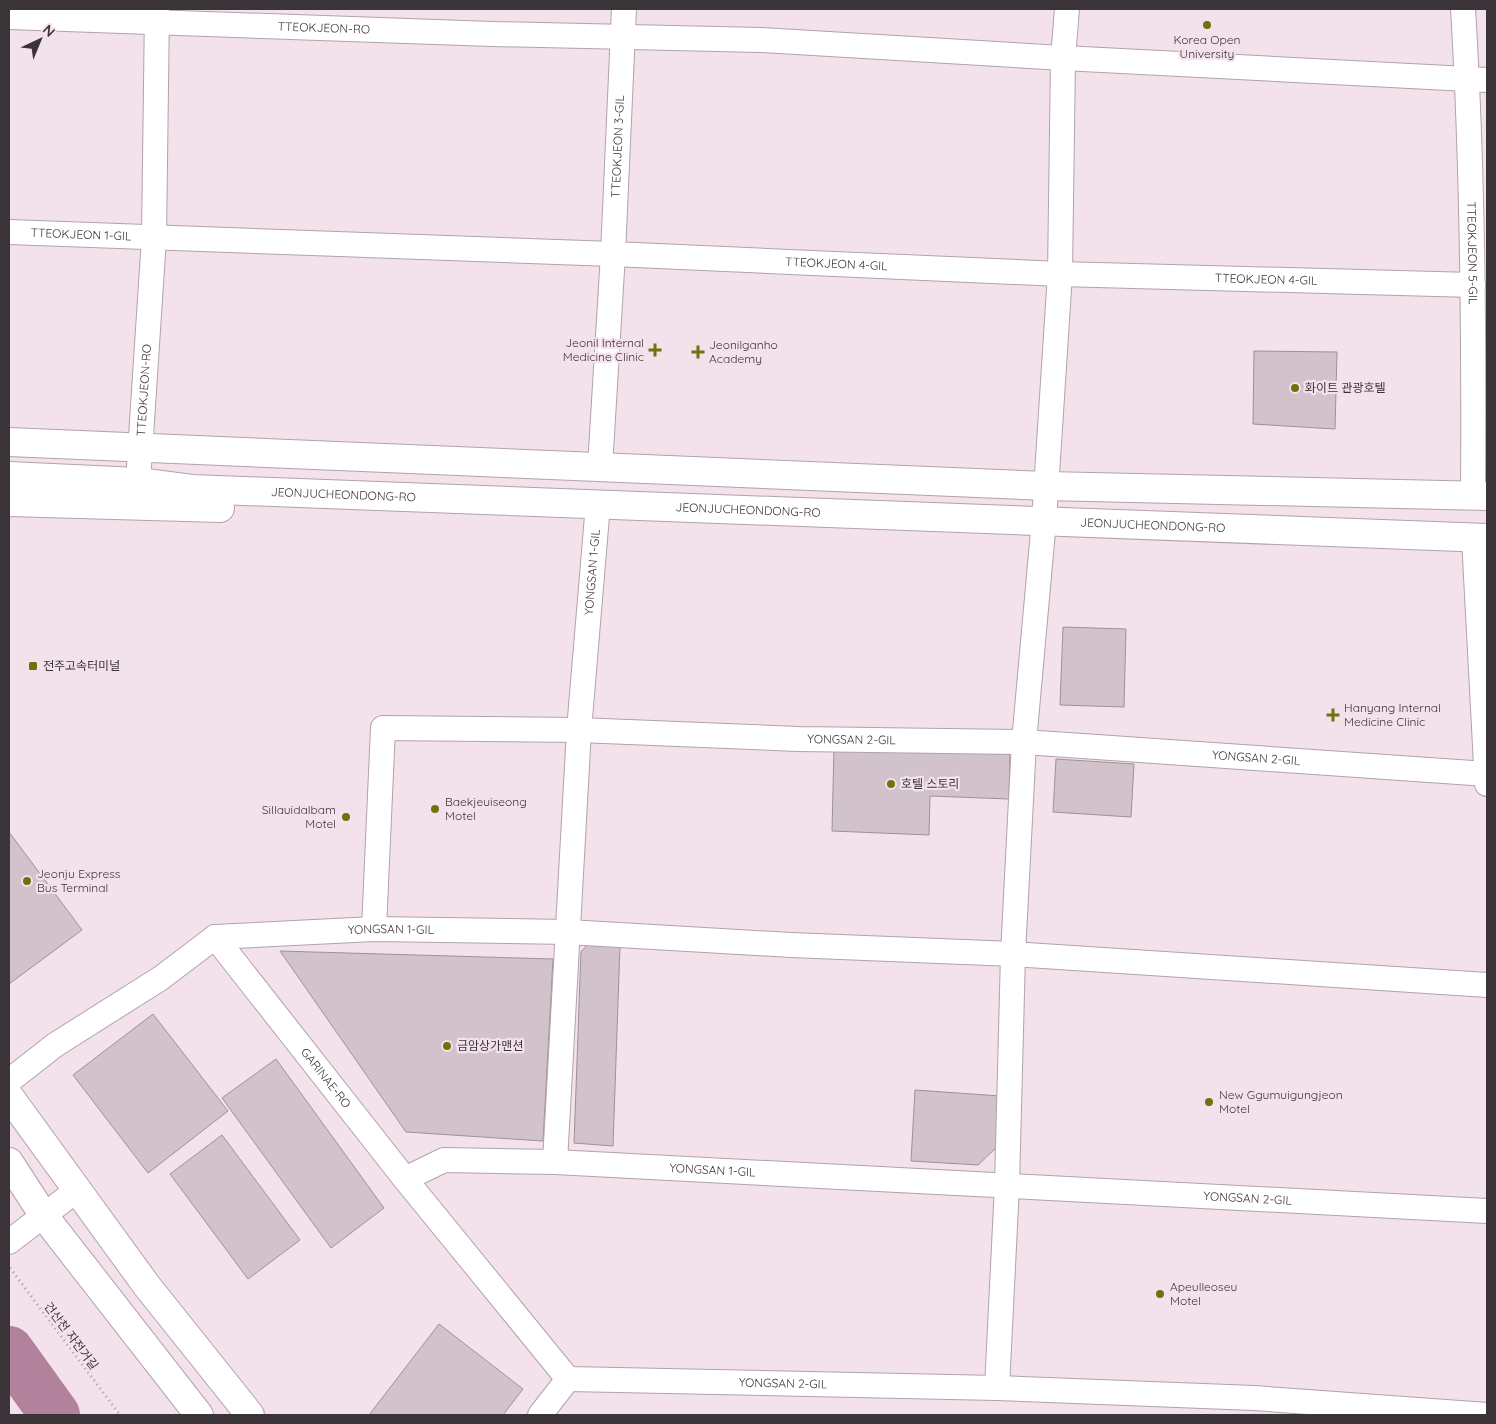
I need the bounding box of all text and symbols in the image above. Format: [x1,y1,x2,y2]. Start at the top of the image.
north arrow [15,15,65,65]
street label: TTEOKJEON-RO [277,18,370,37]
marker: Korea Open University [1201,19,1213,31]
text: N [39,21,59,41]
place label: Korea Open University [1173,32,1241,61]
street label: TTEOKJEON 3-GIL [608,94,627,198]
street label: TTEOKJEON 5-GIL [1464,201,1481,305]
street label: TTEOKJEON 1-GIL [30,225,132,243]
street label: TTEOKJEON 4-GIL [785,254,889,273]
street label: TTEOKJEON 4-GIL [1215,270,1318,288]
place label: Jeonil Internal Medicine Clinic [563,335,644,364]
place label: Jeonilganho Academy [709,337,778,366]
marker: Jeonil Internal Medicine Clinic [648,343,662,357]
street label: TTEOKJEON-RO [133,344,154,437]
marker: Jeonilganho Academy [691,345,705,359]
place label: 화이트 관광호텔 [1305,380,1386,395]
marker: 화이트 관광호텔 [1289,382,1301,394]
street label: JEONJUCHEONDONG-RO [271,484,416,504]
street label: JEONJUCHEONDONG-RO [675,499,821,520]
street label: JEONJUCHEONDONG-RO [1080,515,1226,535]
street label: YONGSAN 1-GIL [581,528,603,616]
place label: 전주고속터미널 [43,658,120,673]
marker: 전주고속터미널 [27,660,39,672]
place label: Hanyang Internal Medicine Clinic [1344,700,1441,729]
marker: Hanyang Internal Medicine Clinic [1326,708,1340,722]
street label: YONGSAN 2-GIL [807,731,896,747]
street label: YONGSAN 2-GIL [1211,747,1301,768]
place label: 호텔 스토리 [901,776,959,791]
marker: 호텔 스토리 [885,778,897,790]
place label: Baekjeuiseong Motel [445,794,527,823]
place label: Sillauidalbam Motel [262,802,336,831]
marker: Baekjeuiseong Motel [429,803,441,815]
marker: Sillauidalbam Motel [340,811,352,823]
place label: Jeonju Express Bus Terminal [37,866,121,895]
marker: Jeonju Express Bus Terminal [21,875,33,887]
street label: YONGSAN 1-GIL [347,921,435,937]
place label: 금암상가맨션 [457,1038,523,1053]
marker: 금암상가맨션 [441,1040,453,1052]
street label: GARINAE-RO [298,1045,354,1111]
place label: New Ggumuigungjeon Motel [1219,1087,1343,1116]
marker: New Ggumuigungjeon Motel [1203,1096,1215,1108]
street label: YONGSAN 1-GIL [669,1160,756,1180]
street label: YONGSAN 2-GIL [1203,1188,1293,1208]
place label: Apeulleoseu Motel [1170,1279,1237,1308]
marker: Apeulleoseu Motel [1154,1288,1166,1300]
street label: 건산천 자전거길 [41,1299,102,1372]
street label: YONGSAN 2-GIL [739,1375,828,1391]

